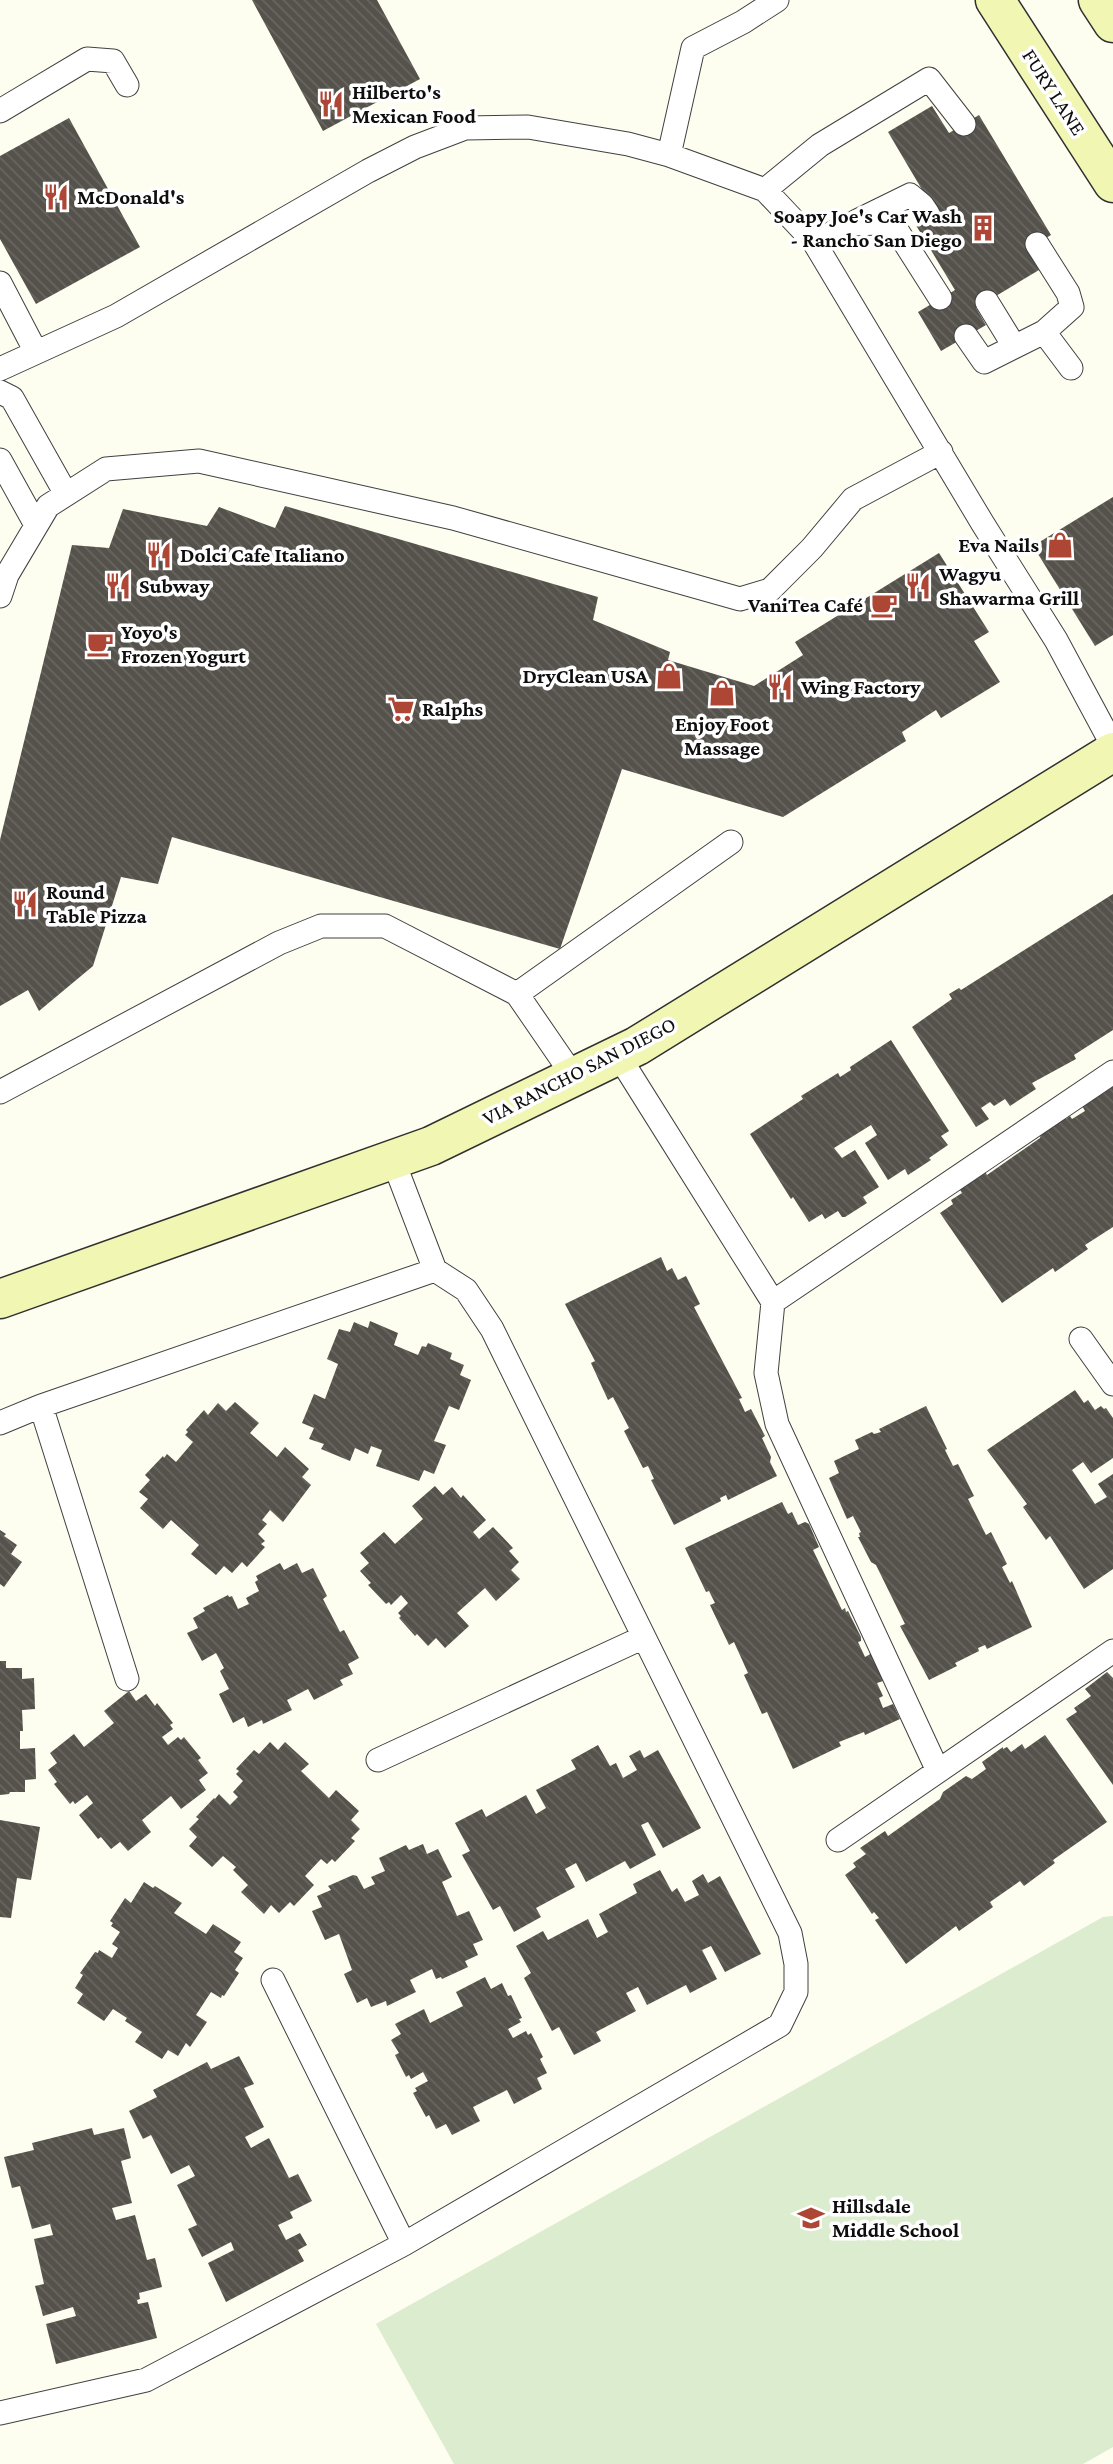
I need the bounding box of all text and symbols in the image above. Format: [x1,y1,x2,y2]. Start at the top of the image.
street label: FURY LANE [1017,44,1091,140]
place label: Hilberto's Mexican Food [352,80,476,128]
restaurant icon: Hilberto's Mexican Food [316,89,346,119]
restaurant icon: McDonald's [41,182,71,212]
place label: McDonald's [77,185,185,209]
place label: Soapy Joe's Car Wash - Rancho San Diego [774,204,962,252]
building icon: Soapy Joe's Car Wash - Rancho San Diego [968,213,998,243]
shop icon: Eva Nails [1045,530,1075,560]
place label: Eva Nails [958,533,1039,557]
restaurant icon: Dolci Cafe Italiano [144,540,174,570]
place label: Dolci Cafe Italiano [180,543,345,567]
place label: Wagyu Shawarma Grill [938,562,1079,610]
restaurant icon: Subway [103,571,133,601]
restaurant icon: Wagyu Shawarma Grill [903,571,933,601]
place label: Subway [139,574,210,598]
cafe icon: VaniTea Café [869,590,899,620]
place label: VaniTea Café [747,593,863,617]
place label: Yoyo's Frozen Yogurt [121,620,246,668]
cafe icon: Yoyo's Frozen Yogurt [85,629,115,659]
shop icon: DryClean USA [654,661,684,691]
place label: DryClean USA [522,664,649,688]
restaurant icon: Wing Factory [765,672,795,702]
place label: Wing Factory [800,675,921,699]
shop icon: Enjoy Foot Massage [707,678,737,708]
supermarket icon: Ralphs [386,694,416,724]
place label: Ralphs [422,697,484,721]
place label: Enjoy Foot Massage [675,712,770,760]
place label: Round Table Pizza [46,880,147,928]
restaurant icon: Round Table Pizza [10,889,40,919]
street label: VIA RANCHO SAN DIEGO [478,1012,680,1130]
place label: Hillsdale Middle School [832,2194,959,2242]
school or university icon: Hillsdale Middle School [796,2203,826,2233]

